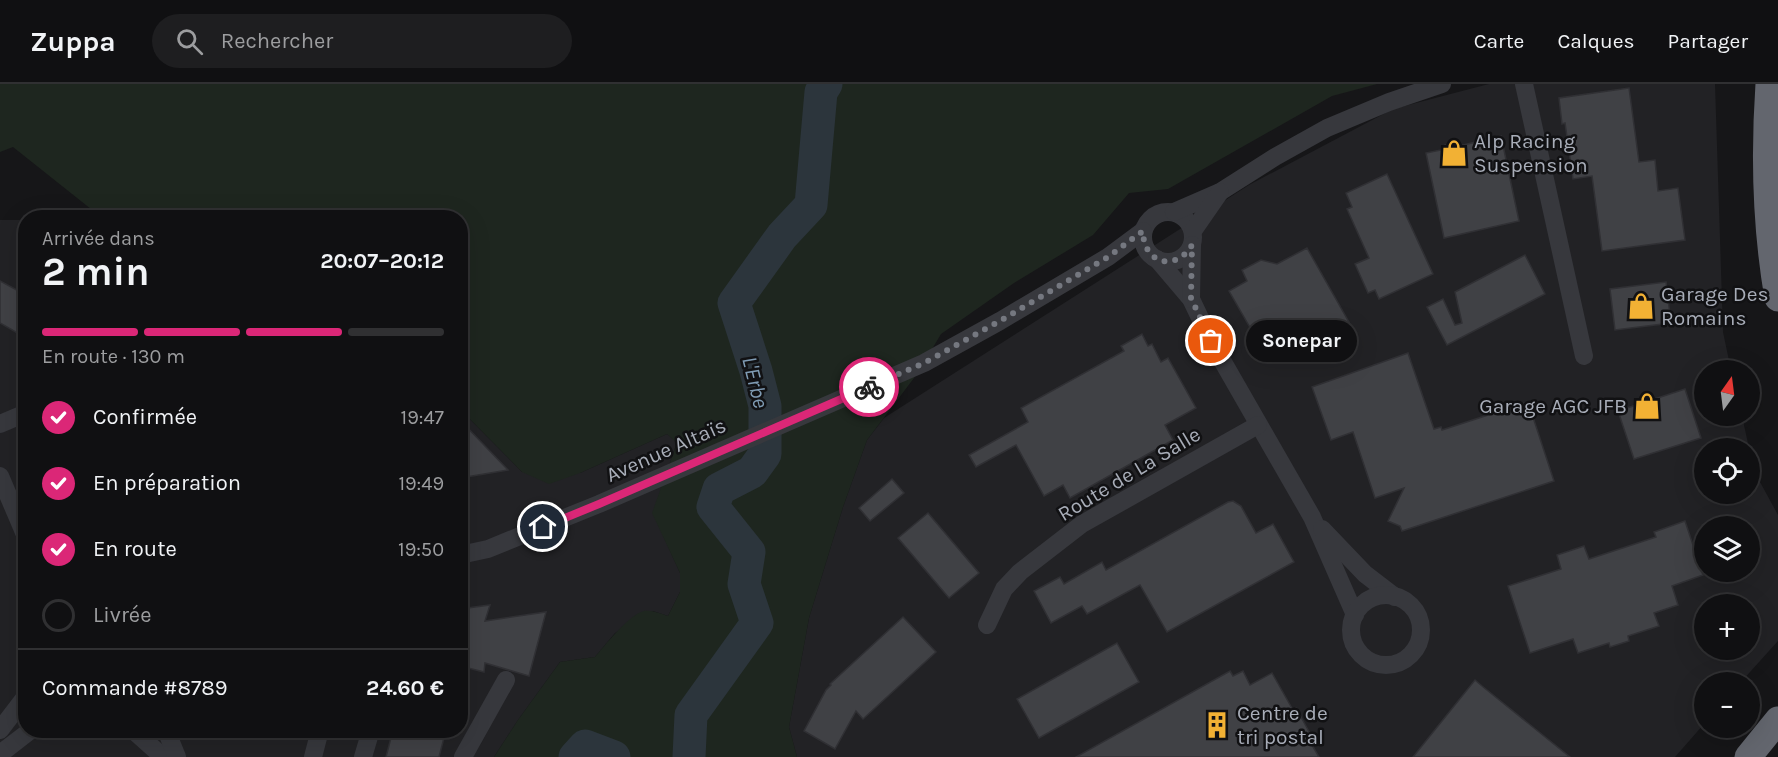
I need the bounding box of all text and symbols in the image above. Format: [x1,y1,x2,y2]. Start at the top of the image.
search box [152,14,572,68]
text: Zuppa [30,25,116,58]
icon: search [173,25,206,58]
text: Rechercher [221,28,333,54]
text: Carte [1474,29,1524,53]
text: Calques [1557,29,1635,53]
text: Partager [1668,29,1748,53]
place label: Alp Racing Suspension [1474,129,1588,177]
shop icon: Alp Racing Suspension [1439,138,1469,168]
text: Arrivée dans [42,227,155,250]
text: 20:07–20:12 [320,248,444,274]
text: 2 min [42,249,150,295]
place label: Garage Des Romains [1661,282,1769,330]
shop icon: Garage Des Romains [1626,291,1656,321]
pin [1185,315,1236,366]
callout: Sonepar [1247,320,1358,362]
icon: bag [1194,324,1227,357]
text: Sonepar [1262,329,1341,352]
text: En route · 130 m [42,345,185,368]
water label: L'Erbe [736,354,774,411]
courier [839,357,899,417]
north arrow [1694,360,1760,426]
map controls [1694,360,1760,738]
icon: bike [853,371,886,404]
shop icon: Garage AGC JFB [1632,391,1662,421]
place label: Garage AGC JFB [1479,394,1627,418]
icon: check [42,401,75,434]
text: Confirmée [93,404,197,430]
text: 19:47 [401,406,444,429]
street label: Avenue Altaïs [602,413,730,487]
street label: Route de La Salle [1053,422,1205,526]
button: locate [1694,438,1760,504]
icon: check [42,467,75,500]
text: En préparation [93,470,241,496]
text: 19:49 [398,472,444,495]
pin [517,501,568,552]
icon: home [526,510,559,543]
button: layers [1694,516,1760,582]
icon: check [42,533,75,566]
text: En route [93,536,177,562]
text: 19:50 [398,538,444,561]
button: + [1694,594,1760,660]
text: Livrée [93,602,151,628]
button: − [1694,672,1760,738]
text: Commande #8789 [42,675,228,701]
text: 24.60 € [366,675,444,701]
place label: Centre de tri postal [1237,701,1328,749]
building icon: Centre de tri postal [1202,710,1232,740]

